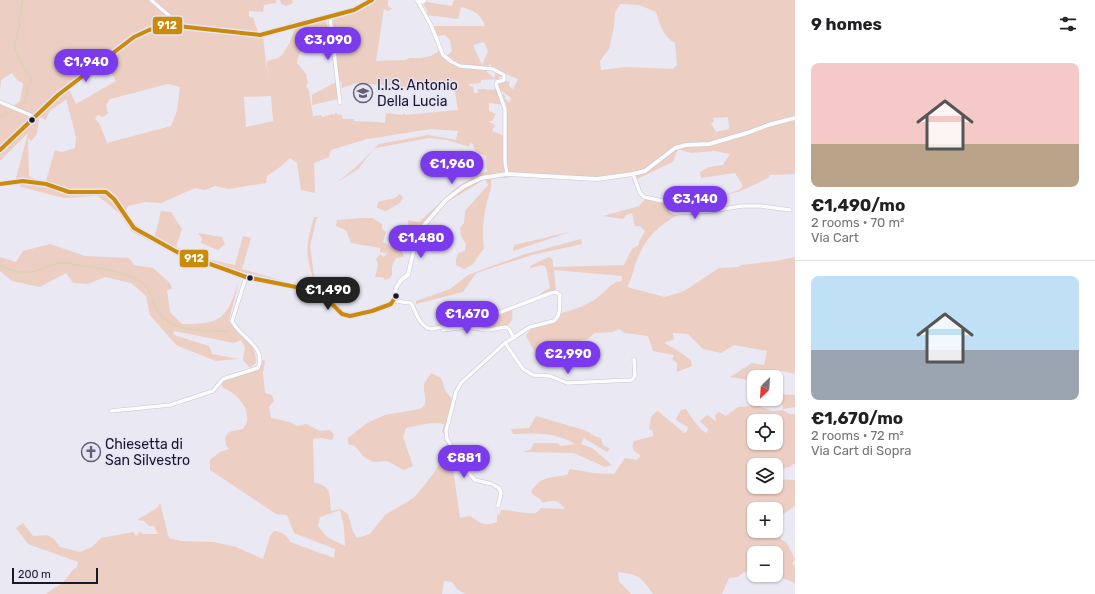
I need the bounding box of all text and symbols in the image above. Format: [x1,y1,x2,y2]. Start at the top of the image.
icon: filters [1057,13,1079,35]
text: 9 homes [811,14,882,34]
line badge: 912 [152,16,183,35]
text: 912 [157,19,177,32]
pin: €3,090 [295,27,361,61]
text: €3,090 [304,32,352,47]
pin: €1,940 [53,49,119,83]
text: €1,940 [63,54,109,69]
place label: I.I.S. Antonio Della Lucia [377,77,458,110]
school or university icon: I.I.S. Antonio Della Lucia [352,82,374,104]
icon: home [909,89,981,161]
unlabelled marker [27,115,37,125]
pin: €1,960 [419,151,485,185]
text: €1,960 [429,156,475,171]
pin: €3,140 [662,186,728,220]
text: €3,140 [672,191,718,206]
text: €1,490/mo [811,195,905,215]
text: 2 rooms · 70 m² [811,215,905,230]
pin: €1,480 [388,225,454,259]
text: €1,480 [398,230,444,245]
text: Via Cart [811,230,859,245]
line badge: 912 [179,249,209,268]
text: 912 [184,252,204,265]
unlabelled marker [245,273,255,283]
pin: €1,490 [295,277,361,311]
text: €1,490 [305,282,351,297]
unlabelled marker [391,291,401,301]
pin: €1,670 [434,301,500,335]
icon: home [909,302,981,374]
text: €1,670 [445,306,489,321]
pin: €2,990 [535,341,601,375]
text: €2,990 [544,346,592,361]
north arrow [747,370,783,406]
map controls [747,370,783,582]
text: €1,670/mo [811,408,903,428]
button: locate [747,414,783,450]
text: 2 rooms · 72 m² [811,428,904,443]
place label: Chiesetta di San Silvestro [105,436,190,469]
church icon: Chiesetta di San Silvestro [80,441,102,463]
text: Via Cart di Sopra [811,443,911,458]
pin: €881 [440,445,488,479]
text: €881 [447,450,481,465]
button: layers [747,458,783,494]
button: + [747,502,783,538]
button: − [747,546,783,582]
scale bar [12,566,98,585]
text: 200 m [18,568,51,581]

